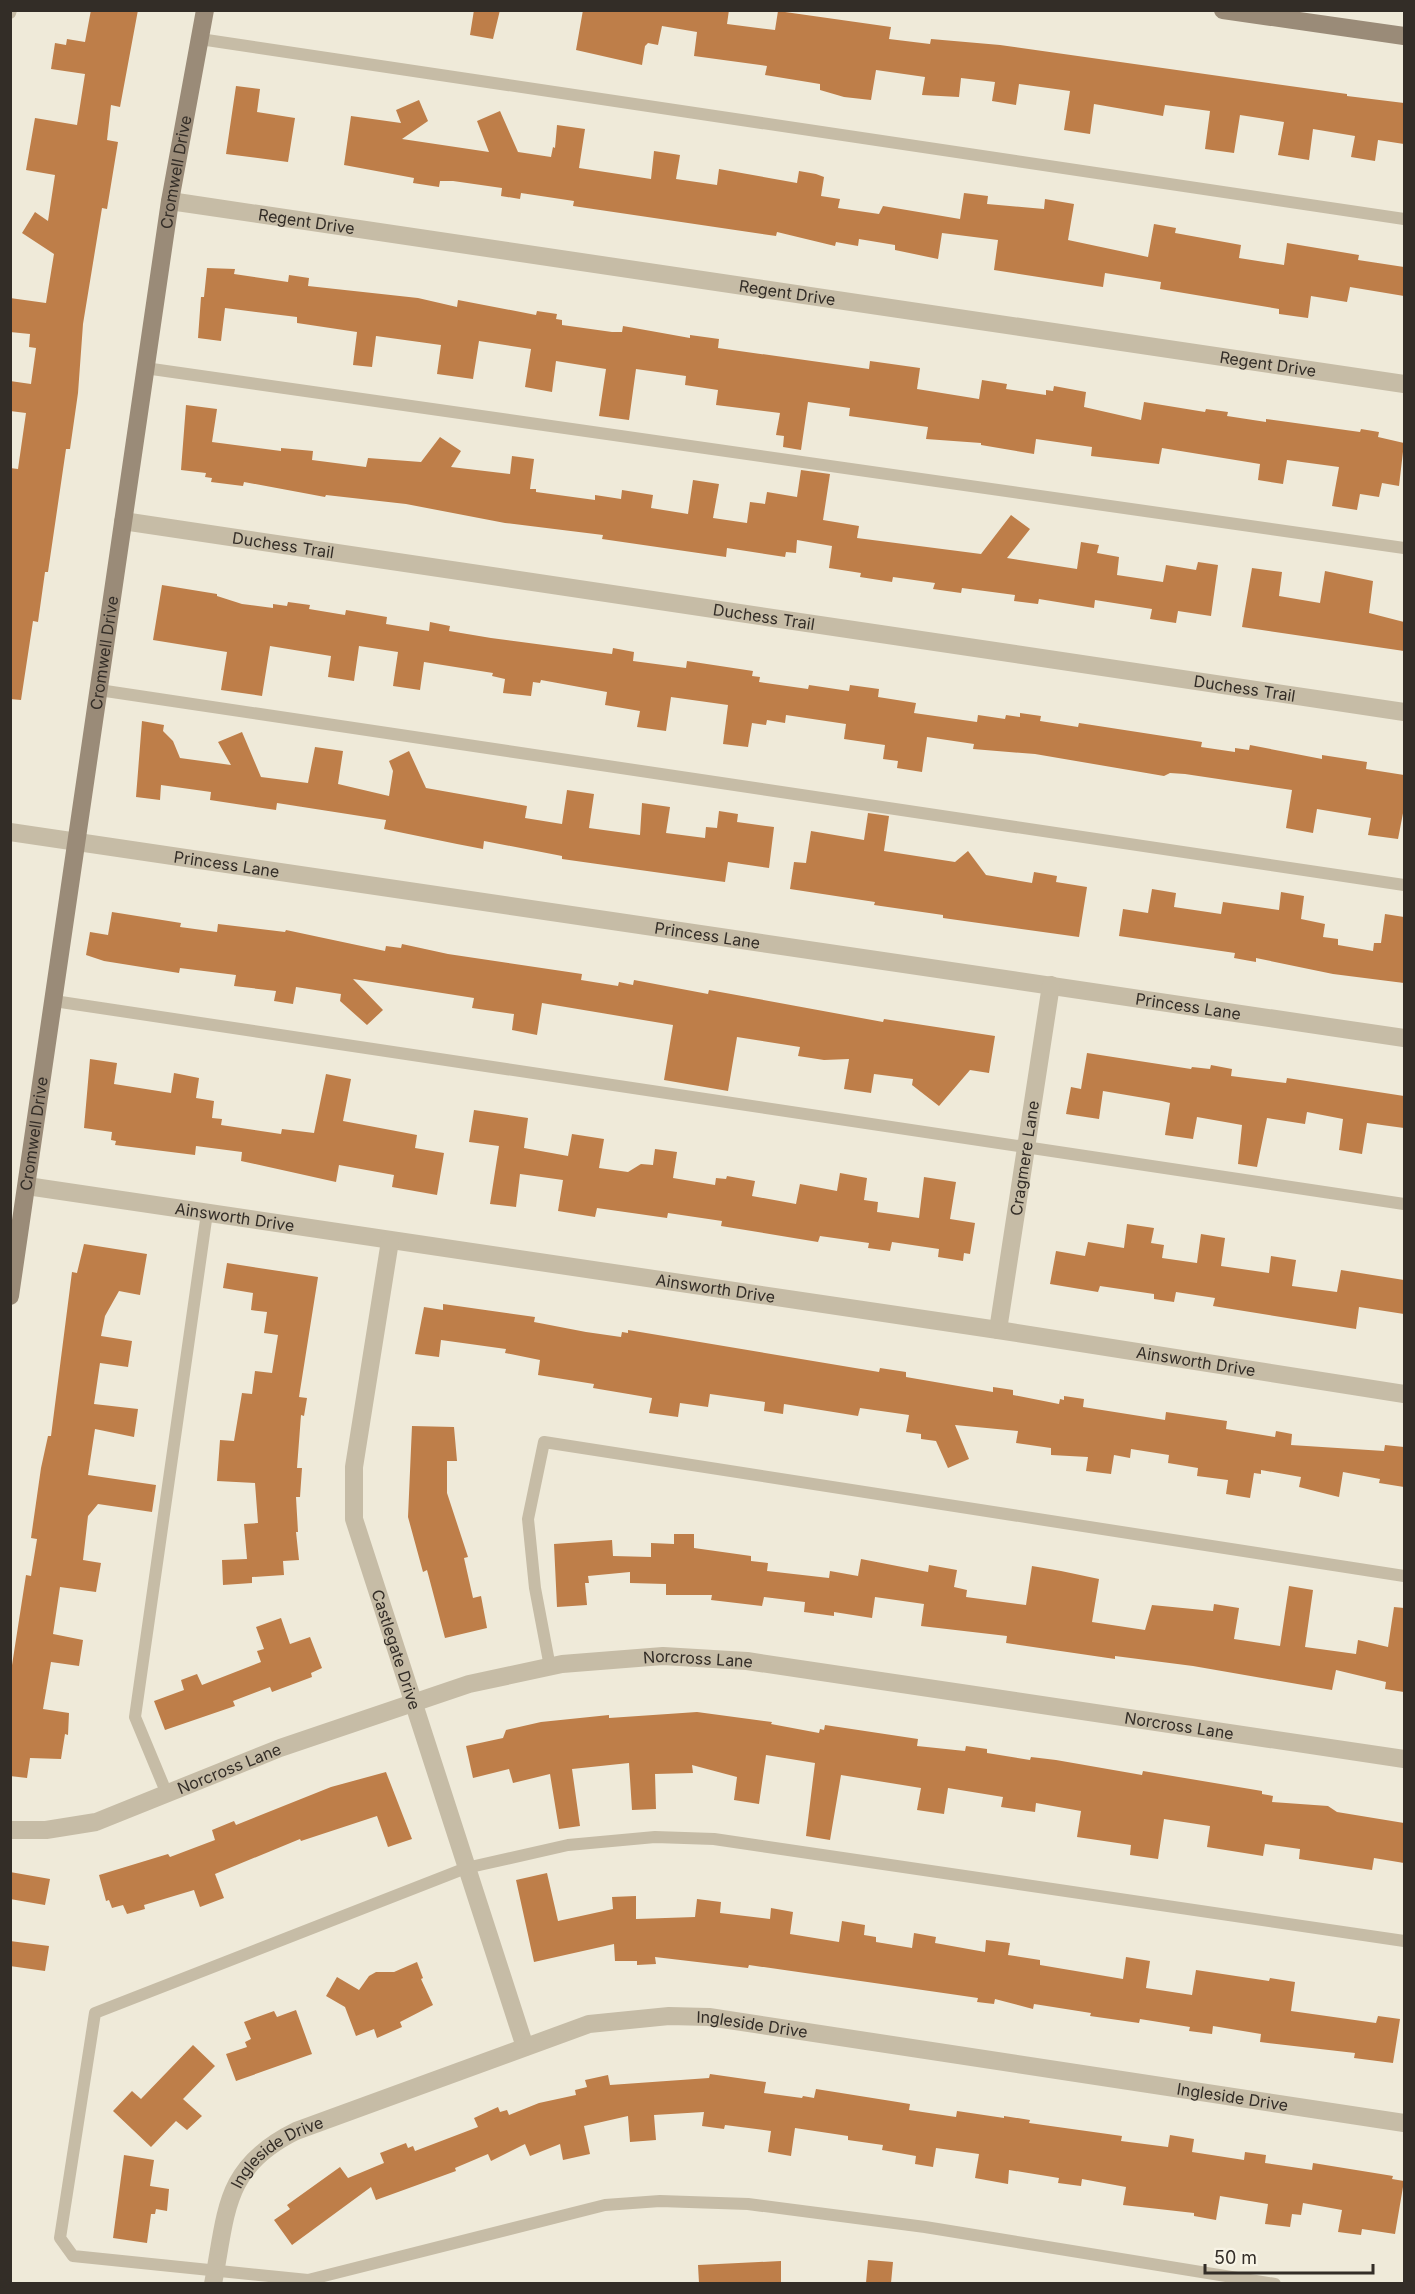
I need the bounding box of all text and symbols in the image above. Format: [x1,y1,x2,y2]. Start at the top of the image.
street label: Cromwell Drive [156,114,196,230]
street label: Regent Drive [257,204,356,238]
street label: Regent Drive [738,275,837,310]
street label: Regent Drive [1218,347,1318,381]
street label: Duchess Trail [231,527,335,562]
street label: Cromwell Drive [86,594,122,711]
street label: Duchess Trail [712,599,816,634]
street label: Duchess Trail [1192,671,1297,706]
street label: Princess Lane [172,846,281,882]
street label: Princess Lane [653,917,762,953]
street label: Princess Lane [1134,988,1242,1024]
street label: Cromwell Drive [15,1075,52,1192]
street label: Cragmere Lane [1006,1099,1043,1217]
street label: Ainsworth Drive [174,1198,296,1236]
street label: Ainsworth Drive [654,1269,777,1307]
street label: Ainsworth Drive [1135,1342,1257,1380]
street label: Castlegate Drive [367,1587,425,1712]
street label: Norcross Lane [642,1646,754,1672]
street label: Norcross Lane [1123,1707,1235,1743]
street label: Norcross Lane [174,1739,284,1798]
street label: Ingleside Drive [696,2007,809,2042]
street label: Ingleside Drive [1175,2078,1290,2115]
street label: Ingleside Drive [226,2112,326,2191]
scale bar [1205,2237,1373,2275]
text: 50 m [1214,2247,1257,2268]

